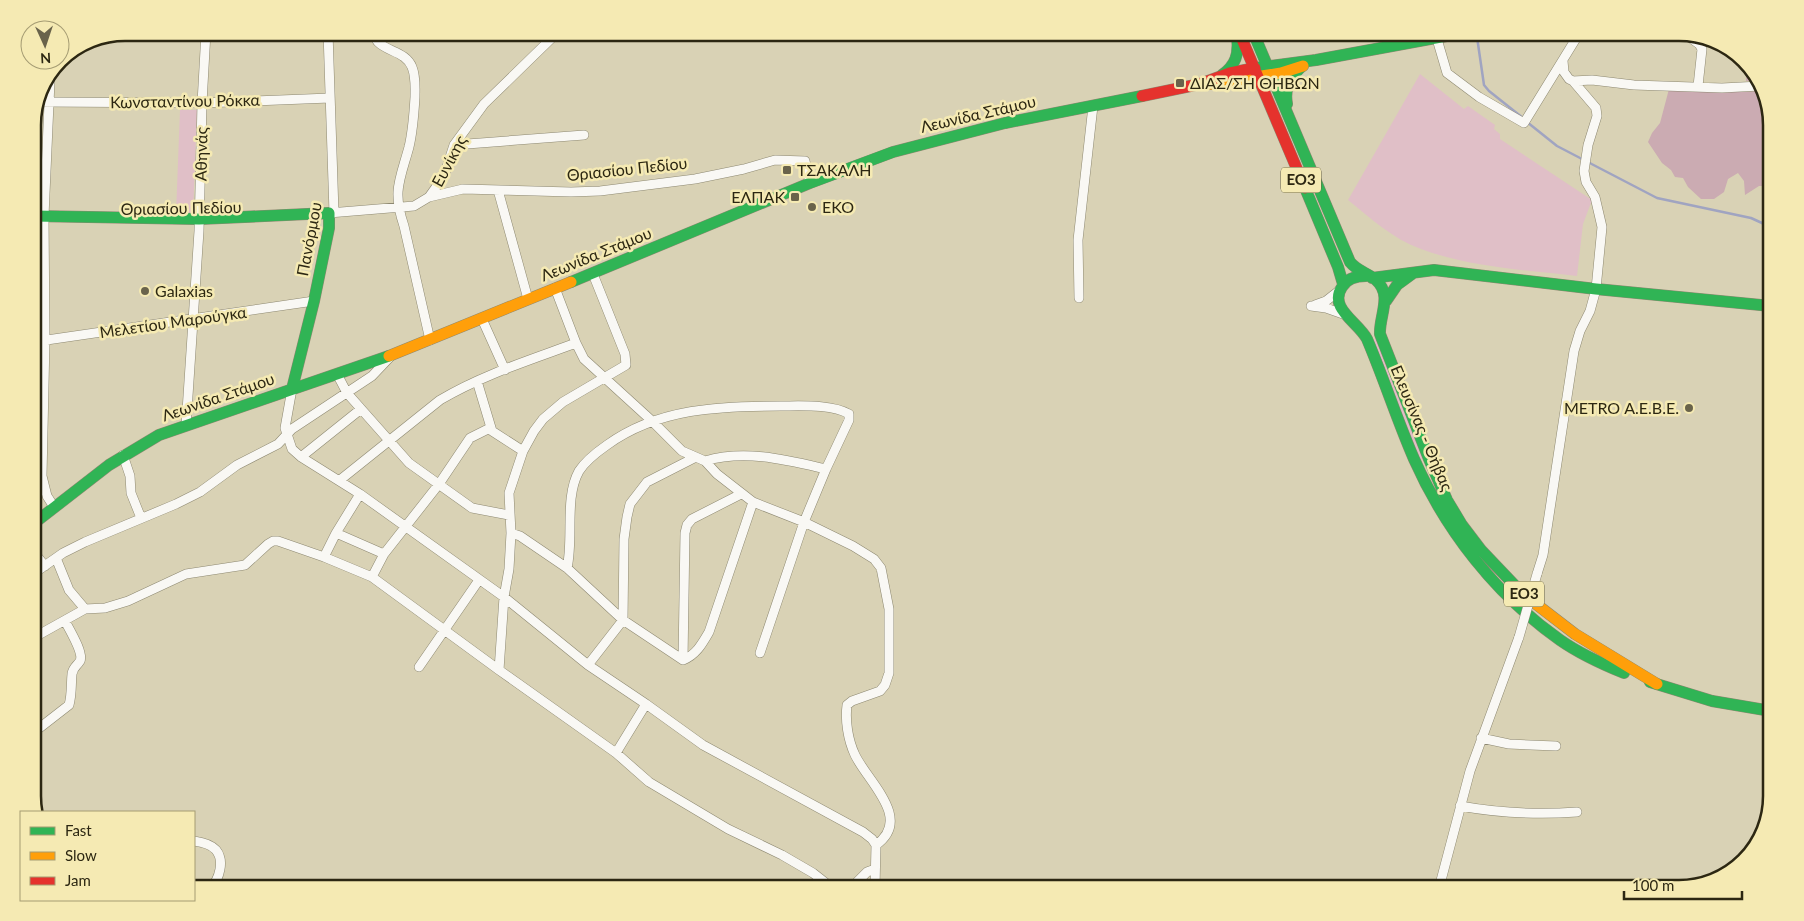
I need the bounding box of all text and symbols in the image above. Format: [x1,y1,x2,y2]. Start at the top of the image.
north arrow [20,20,70,70]
text: N [40,50,52,67]
place label: ΔΙΑΣ/ΣΗ ΘΗΒΩΝ [1190,73,1320,92]
marker: ΔΙΑΣ/ΣΗ ΘΗΒΩΝ [1174,77,1186,89]
street label: Κωνσταντίνου Ρόκκα [110,90,261,111]
street label: Λεωνίδα Στάμου [918,91,1037,136]
street label: Αθηνάς [191,126,210,181]
street label: Ευνίκης [427,131,470,190]
street label: Θριασίου Πεδίου [566,153,688,184]
place label: ΤΣΑΚΑΛΗ [797,160,871,179]
marker: ΤΣΑΚΑΛΗ [781,164,793,176]
road number: ΕΟ3 [1281,168,1321,192]
place label: ΕΛΠΑΚ [731,187,785,206]
marker: ΕΛΠΑΚ [789,191,801,203]
street label: Θριασίου Πεδίου [120,197,242,218]
place label: EKO [822,197,854,216]
street label: Πανόρμου [292,200,325,277]
marker: EKO [806,201,818,213]
street label: Λεωνίδα Στάμου [538,223,654,284]
place label: Galaxias [155,281,213,300]
marker: Galaxias [139,285,151,297]
street label: Μελετίου Μαρούγκα [98,302,248,341]
street label: Ελευσίνας - Θήβας [1387,362,1458,494]
street label: Λεωνίδα Στάμου [159,368,277,425]
place label: METRO Α.Ε.Β.Ε. [1564,398,1679,417]
marker: METRO Α.Ε.Β.Ε. [1683,402,1695,414]
road number: ΕΟ3 [1504,582,1544,606]
legend [20,811,195,901]
text: Fast [65,821,92,839]
text: Slow [65,846,97,864]
scale bar [1624,868,1742,900]
text: Jam [65,871,91,889]
text: 100 m [1632,876,1674,894]

